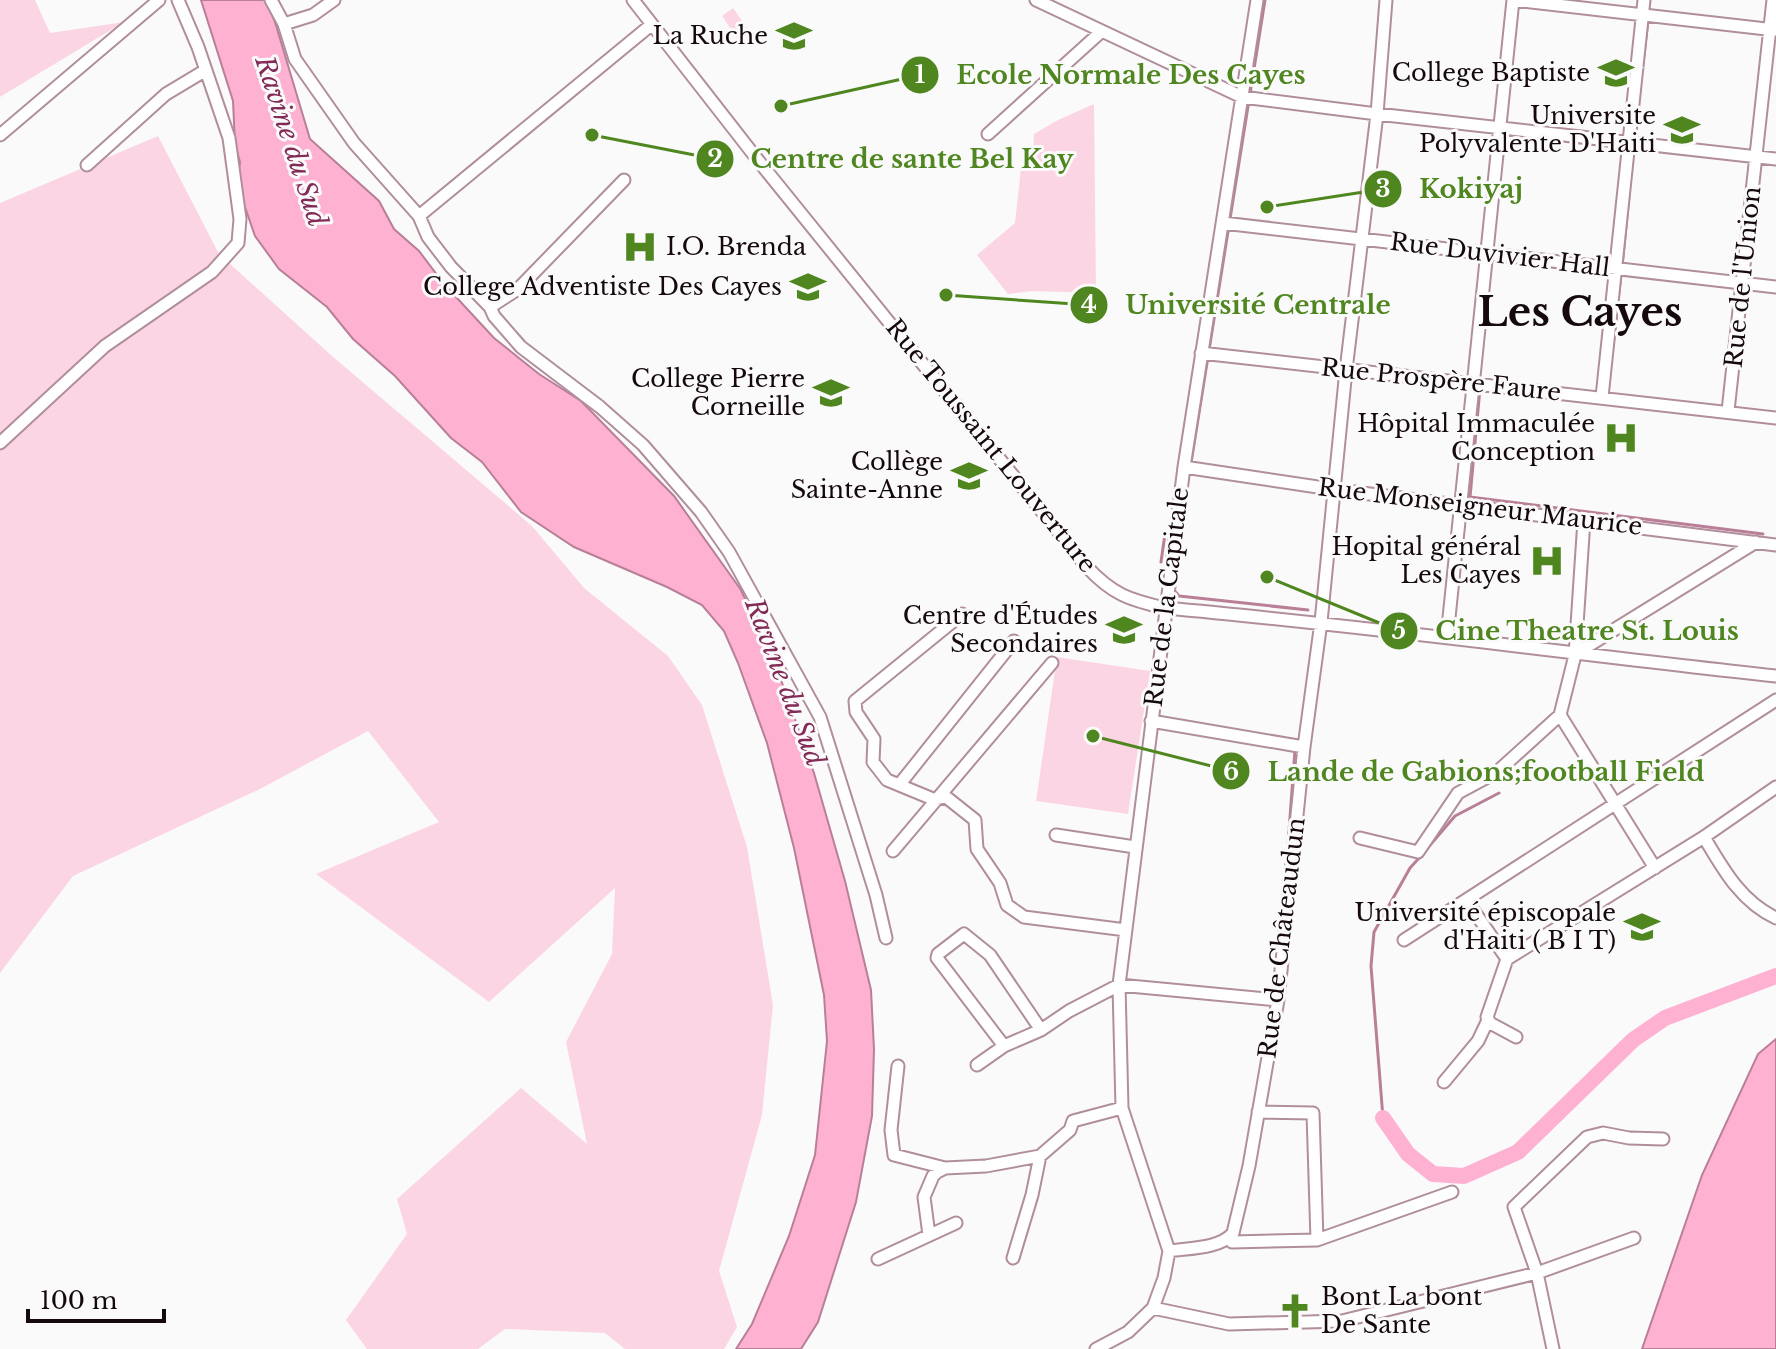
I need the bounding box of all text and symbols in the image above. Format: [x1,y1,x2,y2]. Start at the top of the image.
school or university icon: La Ruche [775,17,813,55]
place label: La Ruche [653,21,768,50]
callout: Ecole Normale Des Cayes [900,50,1321,100]
water label: Ravine du Sud [248,51,334,231]
school or university icon: College Baptiste [1597,54,1635,92]
place label: College Baptiste [1392,58,1590,87]
text: Ecole Normale Des Cayes [956,59,1306,91]
text: 1 [915,60,925,89]
place label: Universite Polyvalente D'Haiti [1419,101,1656,158]
school or university icon: Universite Polyvalente D'Haiti [1663,111,1701,149]
callout: Centre de sante Bel Kay [695,134,1090,184]
text: Centre de sante Bel Kay [750,143,1074,175]
text: 2 [707,144,723,173]
callout: Kokiyaj [1363,164,1539,214]
text: Kokiyaj [1419,173,1523,205]
text: 3 [1375,174,1391,203]
street label: Rue de l'Union [1719,185,1766,369]
street label: Rue Duvivier Hall [1389,227,1612,282]
hospital icon: I.O. Brenda [621,228,659,266]
place label: I.O. Brenda [666,232,807,261]
school or university icon: College Adventiste Des Cayes [789,268,827,306]
place label: College Adventiste Des Cayes [423,272,782,301]
callout: Université Centrale [1069,280,1407,330]
district label: Les Cayes [1478,287,1682,337]
text: Université Centrale [1125,289,1391,321]
text: 4 [1081,290,1097,319]
street label: Rue Toussaint Louverture [880,313,1103,578]
street label: Rue Prospère Faure [1320,352,1563,407]
place label: College Pierre Corneille [631,364,805,421]
school or university icon: College Pierre Corneille [812,374,850,412]
place label: Hôpital Immaculée Conception [1357,409,1595,466]
hospital icon: Hôpital Immaculée Conception [1602,419,1640,457]
place label: Collège Sainte-Anne [791,447,943,504]
school or university icon: Collège Sainte-Anne [950,457,988,495]
street label: Rue Monseigneur Maurice [1316,472,1644,541]
street label: Rue de la Capitale [1139,485,1194,708]
place label: Hopital général Les Cayes [1331,532,1521,589]
hospital icon: Hopital général Les Cayes [1528,542,1566,580]
water label: Ravine du Sud [738,593,832,771]
place label: Centre d'Études Secondaires [903,601,1098,658]
callout: Cine Theatre St. Louis [1379,606,1755,656]
school or university icon: Centre d'Études Secondaires [1105,611,1143,649]
text: Cine Theatre St. Louis [1435,615,1739,647]
text: 5 [1392,616,1406,645]
callout: Lande de Gabions;football Field [1211,746,1721,796]
text: Lande de Gabions;football Field [1267,756,1705,788]
text: 6 [1223,757,1239,786]
street label: Rue de Châteaudun [1252,816,1311,1060]
place label: Université épiscopale d'Haiti ( B I T) [1355,898,1616,955]
school or university icon: Université épiscopale d'Haiti ( B I T) [1623,908,1661,946]
scale bar [28,1273,164,1323]
place label: Bont La bont De Sante [1321,1282,1482,1339]
text: 100 m [40,1286,118,1315]
church icon: Bont La bont De Sante [1276,1292,1314,1330]

